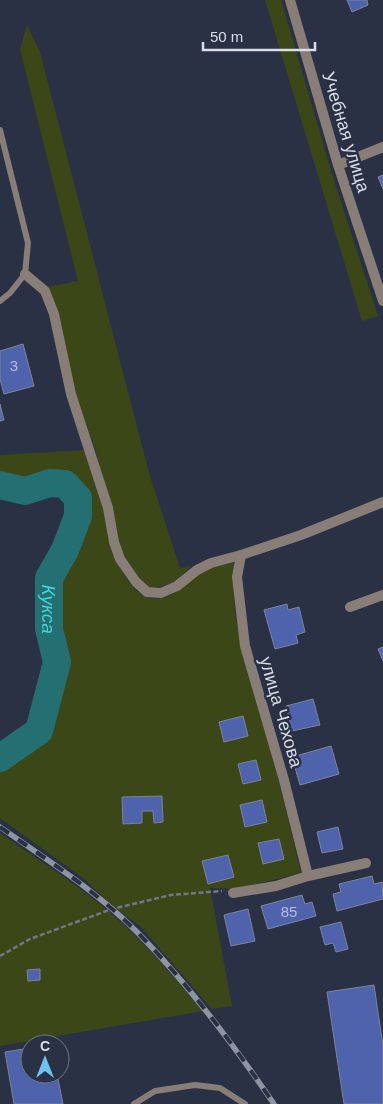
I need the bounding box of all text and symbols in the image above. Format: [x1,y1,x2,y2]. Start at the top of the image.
scale bar [203,20,316,52]
text: 50 m [210,28,243,45]
street label: Учебная улица [318,69,374,196]
house number: 3 [10,357,18,374]
water label: Кукса [39,585,60,634]
street label: улица Чехова [256,654,307,771]
house number: 85 [281,903,297,920]
north arrow [20,1034,70,1084]
text: С [40,1038,50,1054]

